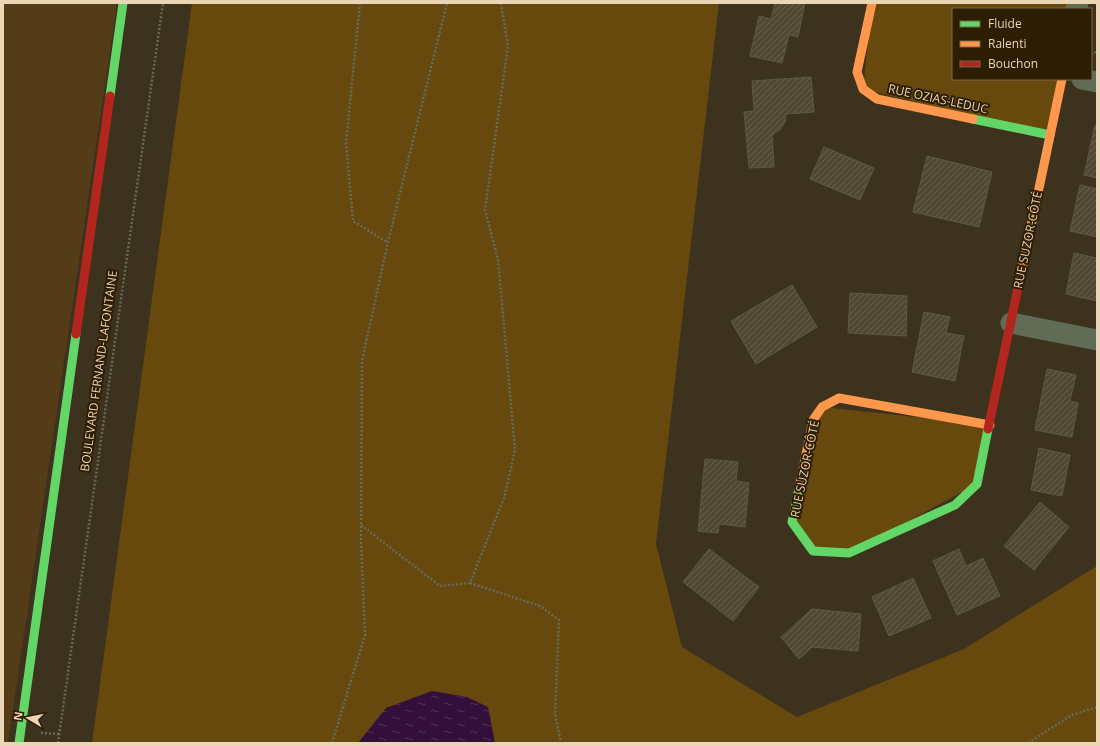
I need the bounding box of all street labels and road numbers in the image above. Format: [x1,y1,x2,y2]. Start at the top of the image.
street label: RUE OZIAS-LEDUC [887,80,990,117]
street label: RUE SUZOR-CÔTÉ [1009,190,1046,290]
street label: BOULEVARD FERNAND-LAFONTAINE [76,269,121,473]
street label: RUE SUZOR-CÔTÉ [786,419,823,519]

